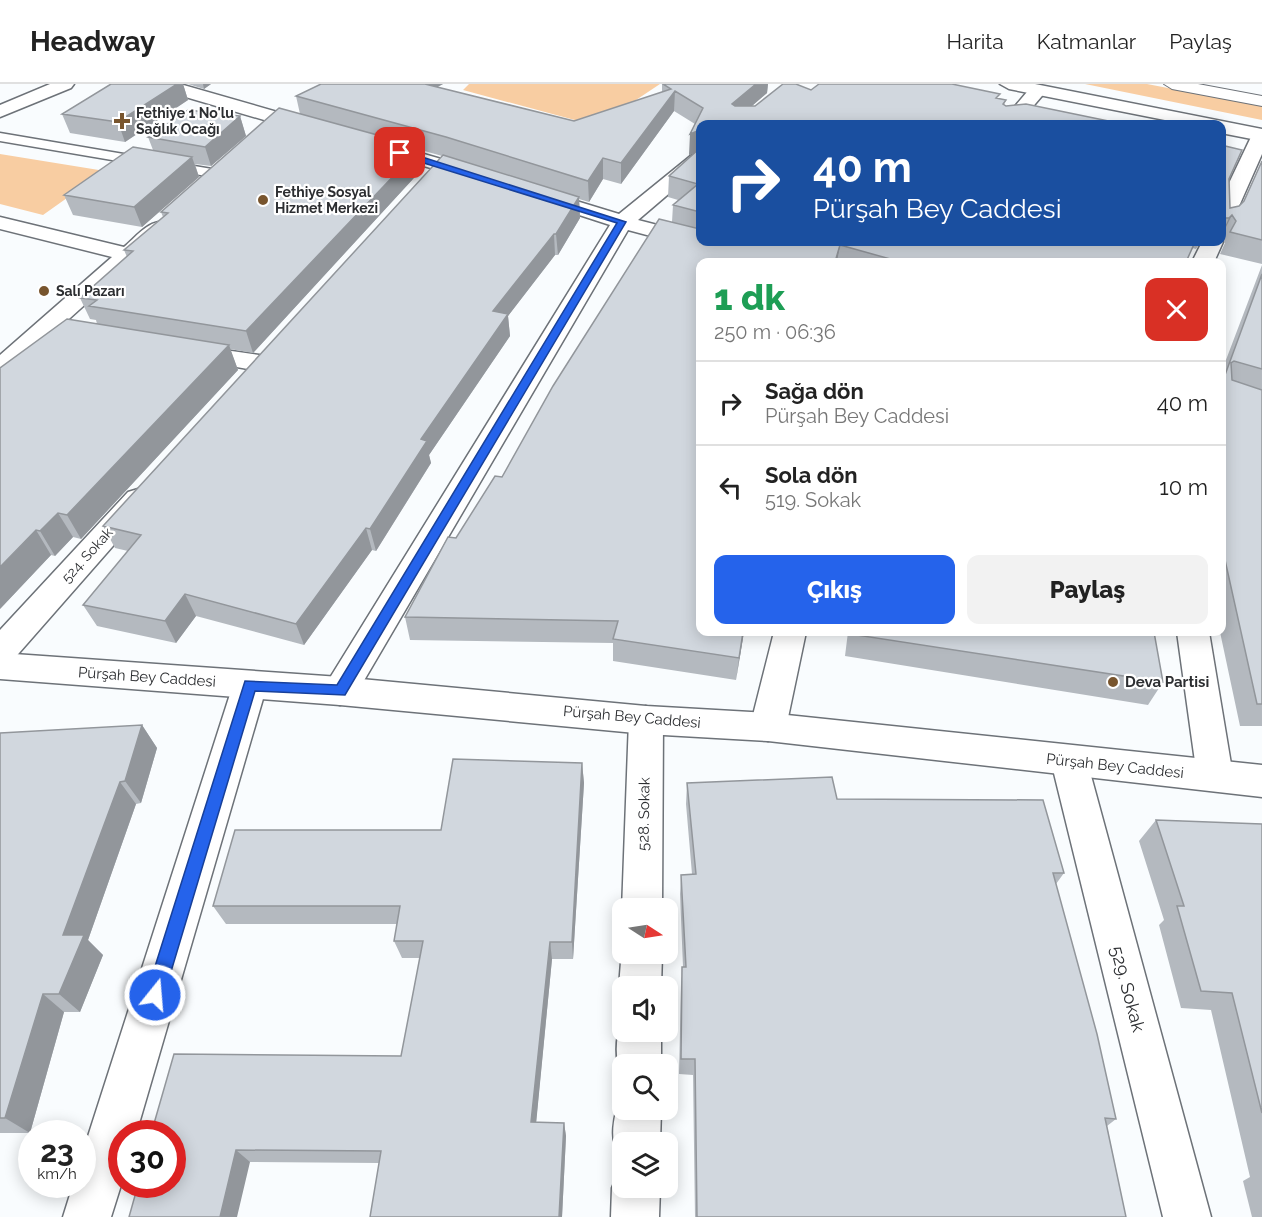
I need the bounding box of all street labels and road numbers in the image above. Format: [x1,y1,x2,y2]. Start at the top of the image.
street label: 524. Sokak [58,524,116,586]
street label: Pürşah Bey Caddesi [78,663,216,691]
street label: Pürşah Bey Caddesi [562,702,702,732]
street label: Pürşah Bey Caddesi [1045,750,1185,782]
street label: 528. Sokak [634,777,654,851]
street label: 529. Sokak [1106,944,1150,1035]

